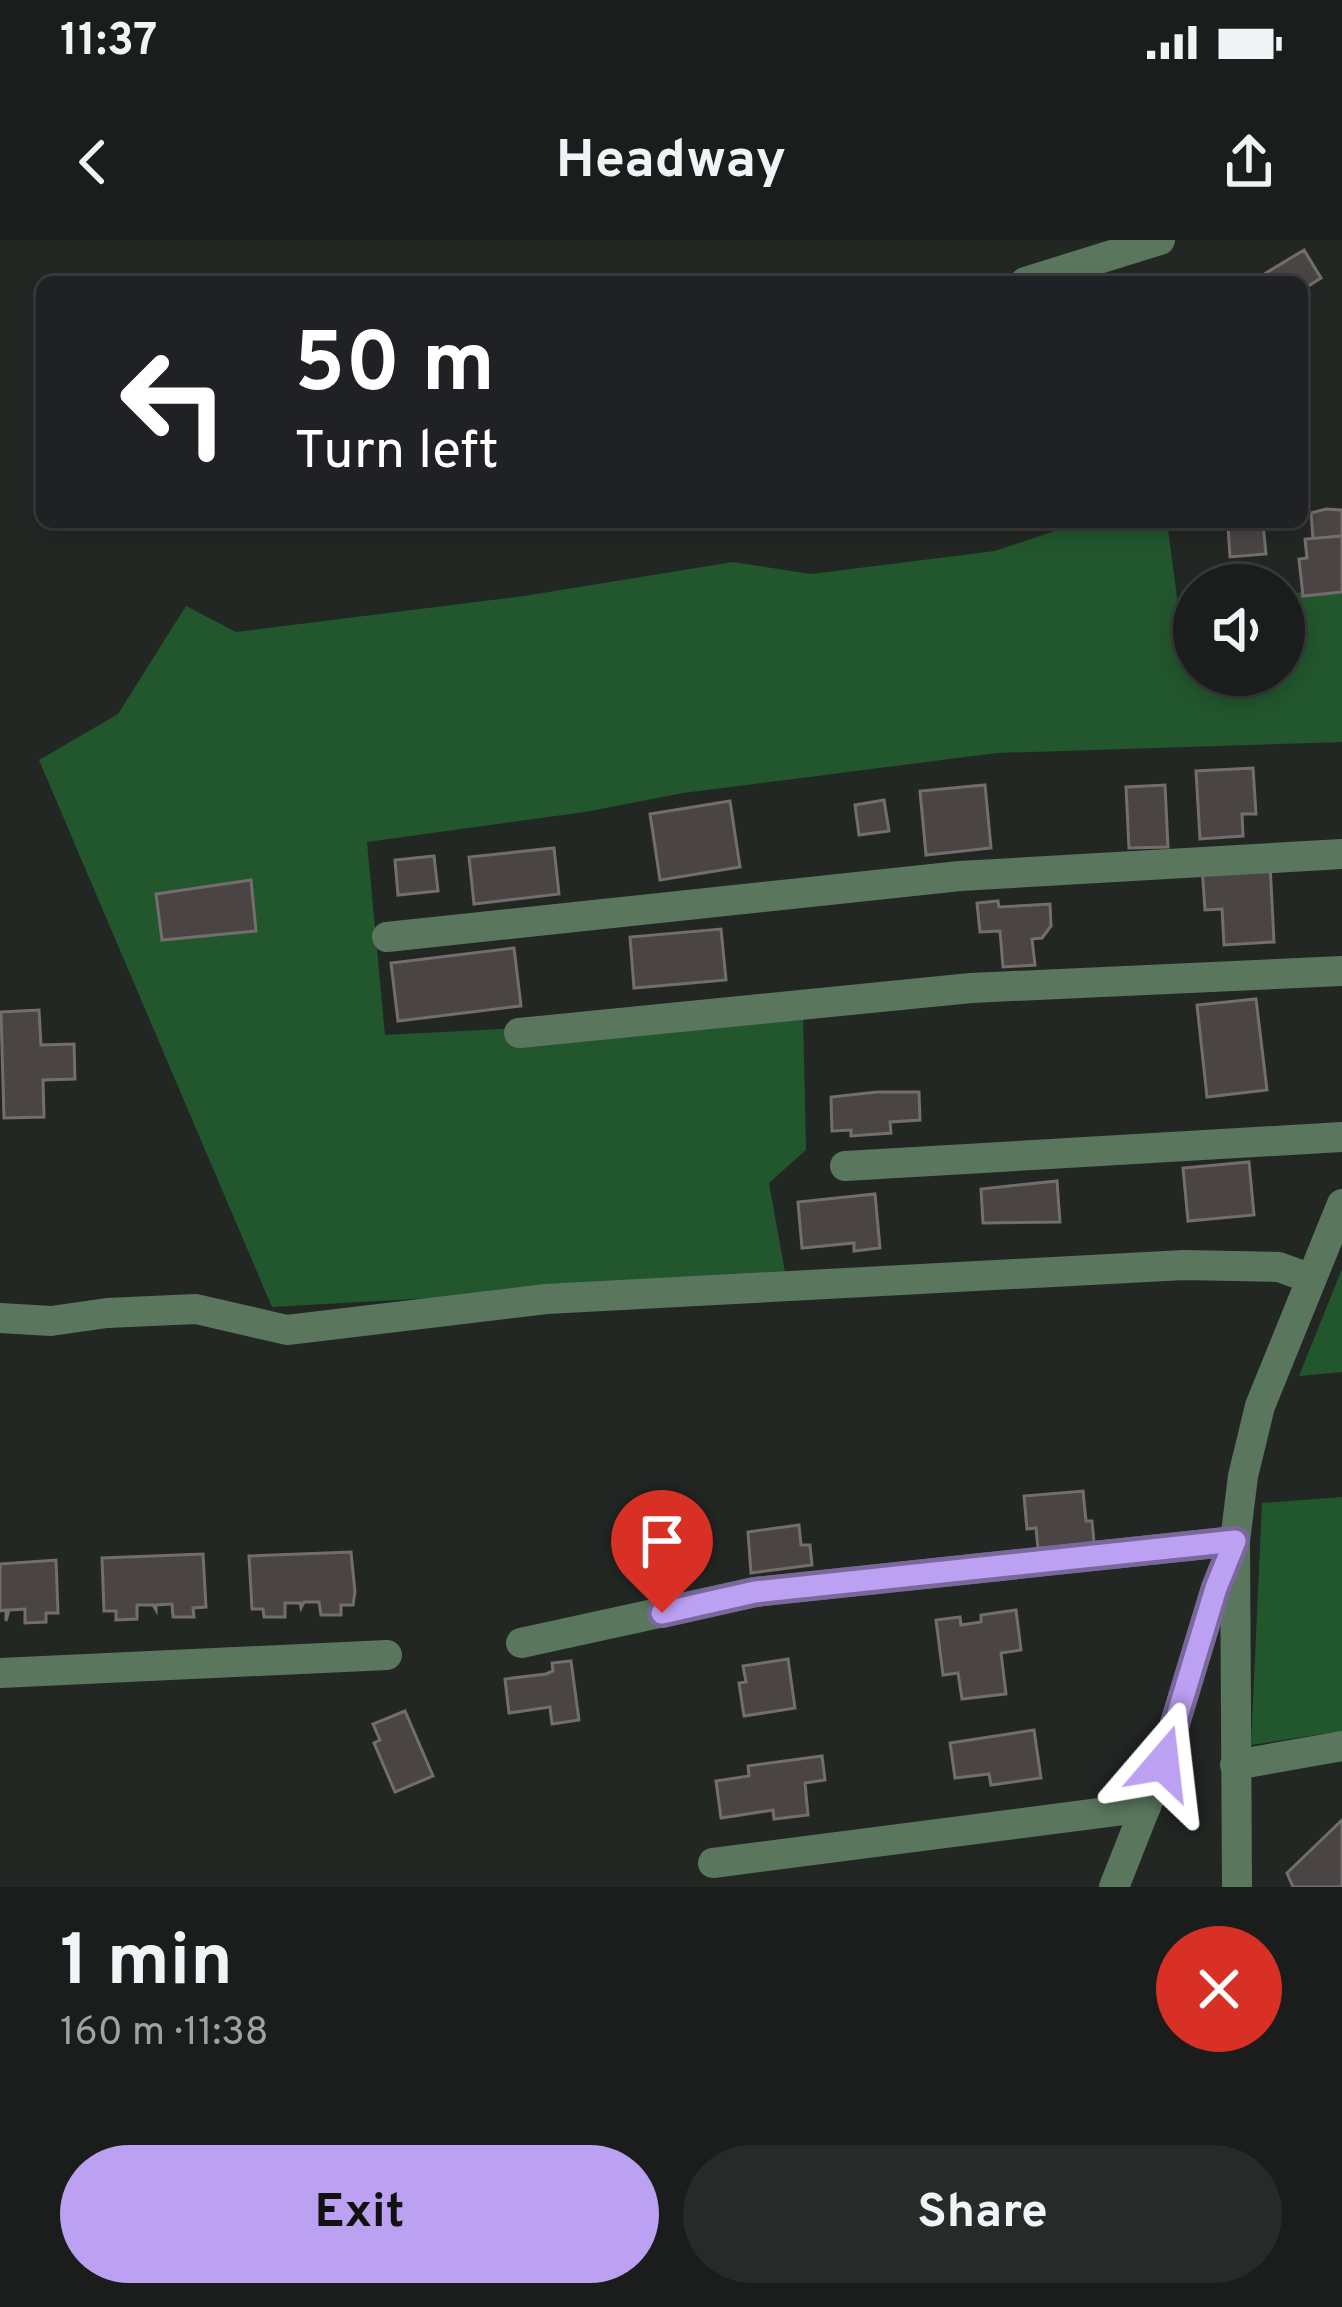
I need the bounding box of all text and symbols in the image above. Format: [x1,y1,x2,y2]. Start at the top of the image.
text: 11:37 [60,14,157,71]
text: Headway [556,128,786,197]
icon: back [60,129,126,195]
icon: share [1216,129,1282,195]
text: 50 m [294,315,495,421]
icon: left [96,324,252,480]
text: Turn left [294,419,499,488]
map controls [1173,564,1305,696]
button: sound [1173,564,1305,696]
pin [611,1490,713,1613]
icon: arrive [629,1508,695,1574]
position arrow [1100,1700,1226,1826]
text: 1 min [60,1919,233,2011]
button: close [1156,1926,1282,2052]
text: 160 m · 11:38 [60,2010,269,2059]
button: Exit [60,2145,659,2283]
button: Share [683,2145,1282,2283]

